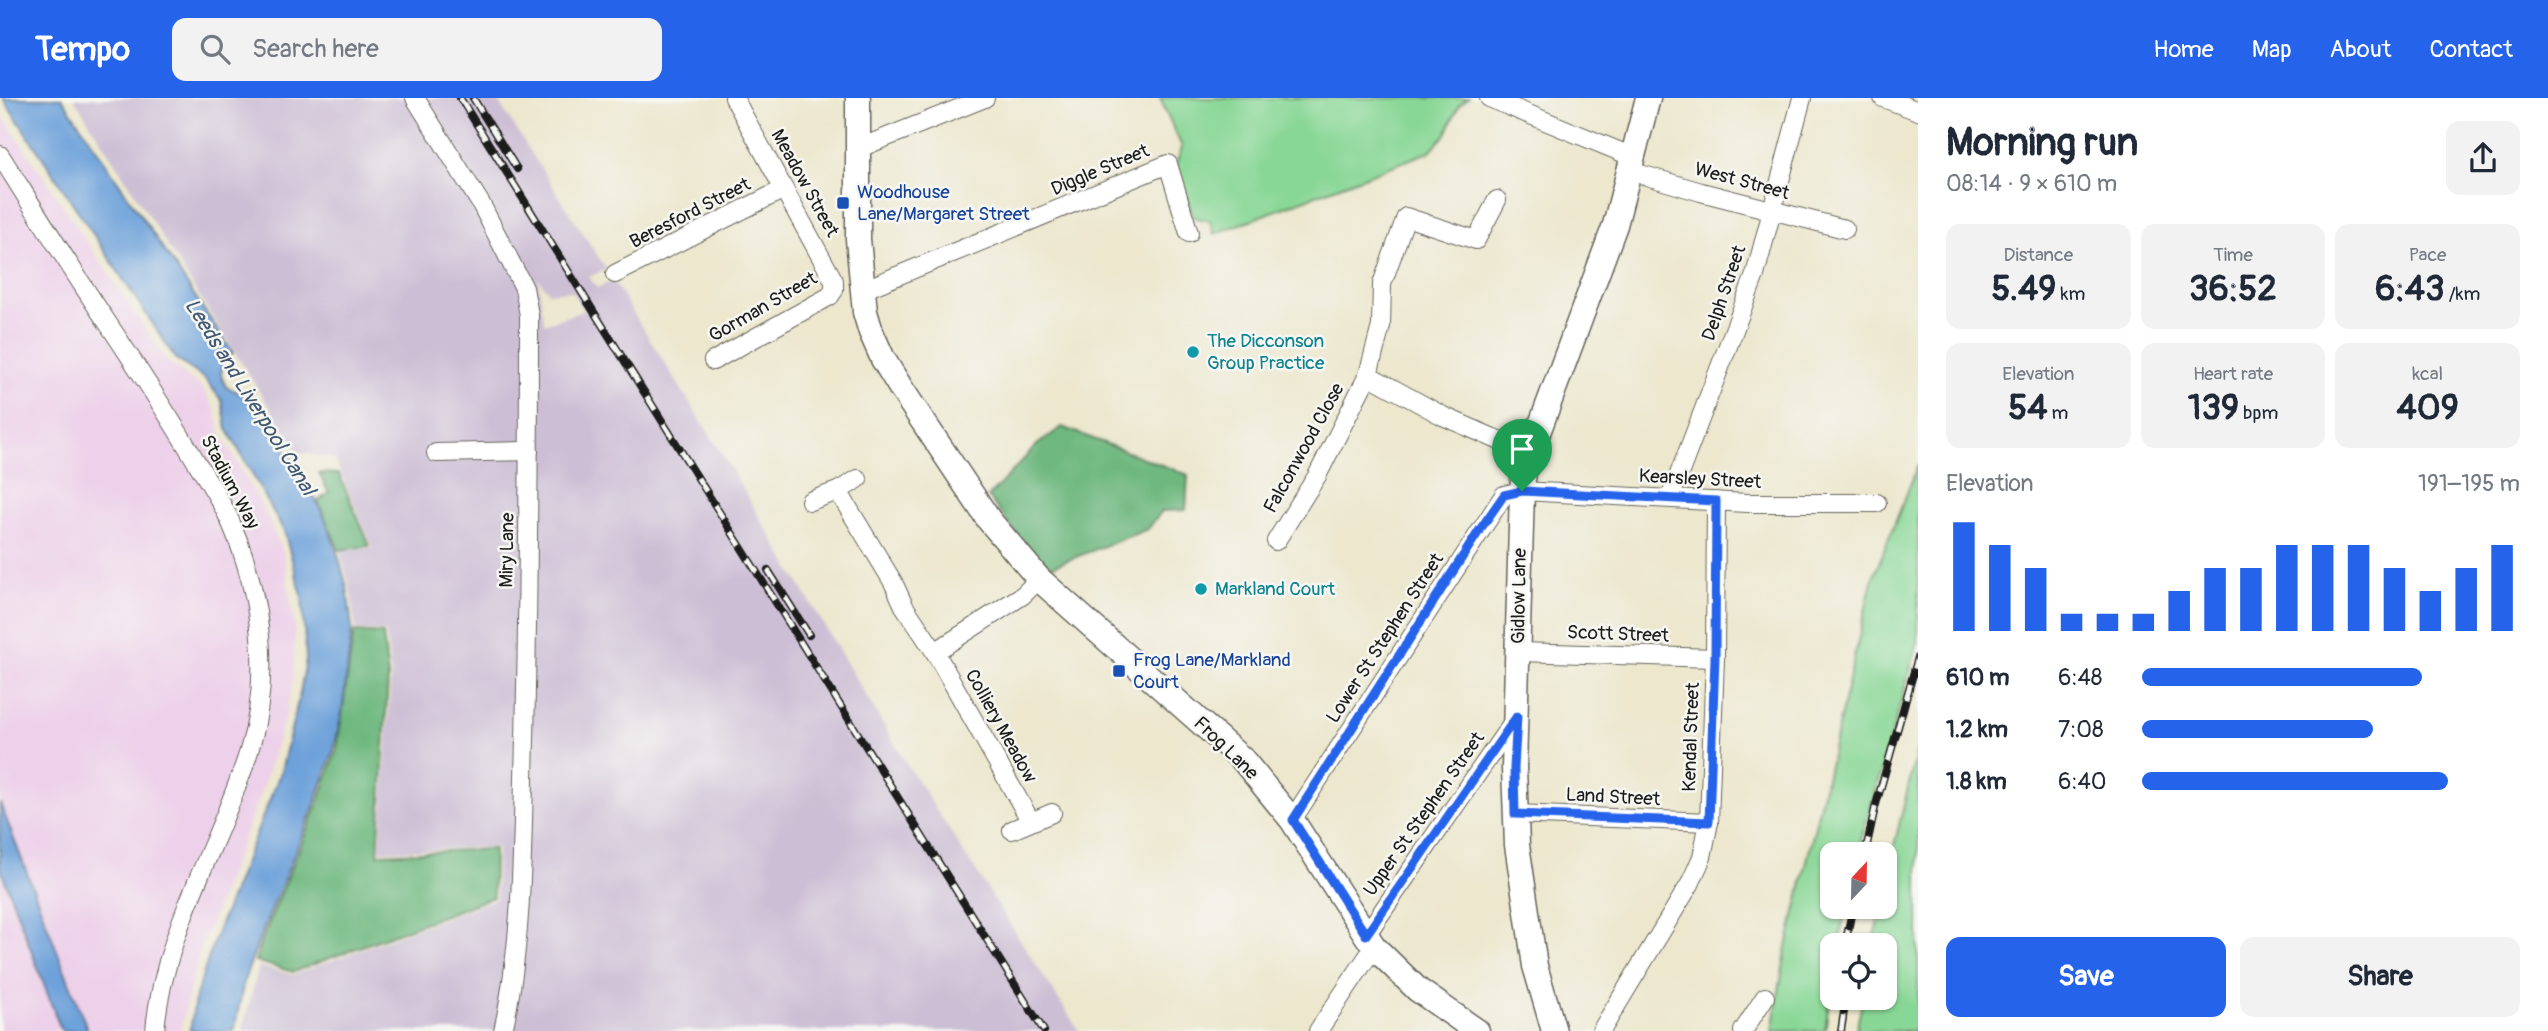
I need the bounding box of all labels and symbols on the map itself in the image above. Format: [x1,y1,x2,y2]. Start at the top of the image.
street label: Meadow Street [766,125,845,241]
street label: Diggle Street [1047,139,1153,201]
street label: West Street [1692,157,1792,205]
street label: Beresford Street [626,172,755,254]
place label: Woodhouse Lane/Margaret Street [857,180,1030,226]
marker: Woodhouse Lane/Margaret Street [835,195,851,211]
street label: Delph Street [1696,242,1752,344]
street label: Gorman Street [705,266,822,348]
water label: Leeds and Liverpool Canal [178,294,323,502]
place label: The Dicconson Group Practice [1207,329,1325,375]
marker: The Dicconson Group Practice [1185,344,1201,360]
street label: Falconwood Close [1258,378,1350,517]
pin [1492,419,1552,491]
street label: Stadium Way [195,431,265,533]
street label: Kearsley Street [1638,464,1762,494]
street label: Miry Lane [494,512,520,588]
street label: Gidlow Lane [1506,547,1532,644]
street label: Lower St Stephen Street [1321,548,1449,728]
place label: Markland Court [1215,577,1335,601]
marker: Markland Court [1193,581,1209,597]
street label: Scott Street [1567,620,1670,648]
place label: Frog Lane/Markland Court [1133,648,1291,694]
marker: Frog Lane/Markland Court [1111,663,1127,679]
street label: Colliery Meadow [960,665,1042,787]
street label: Kendal Street [1677,682,1705,792]
street label: Frog Lane [1189,711,1264,785]
street label: Upper St Stephen Street [1358,727,1490,901]
street label: Land Street [1565,783,1661,811]
north arrow [1820,842,1897,919]

